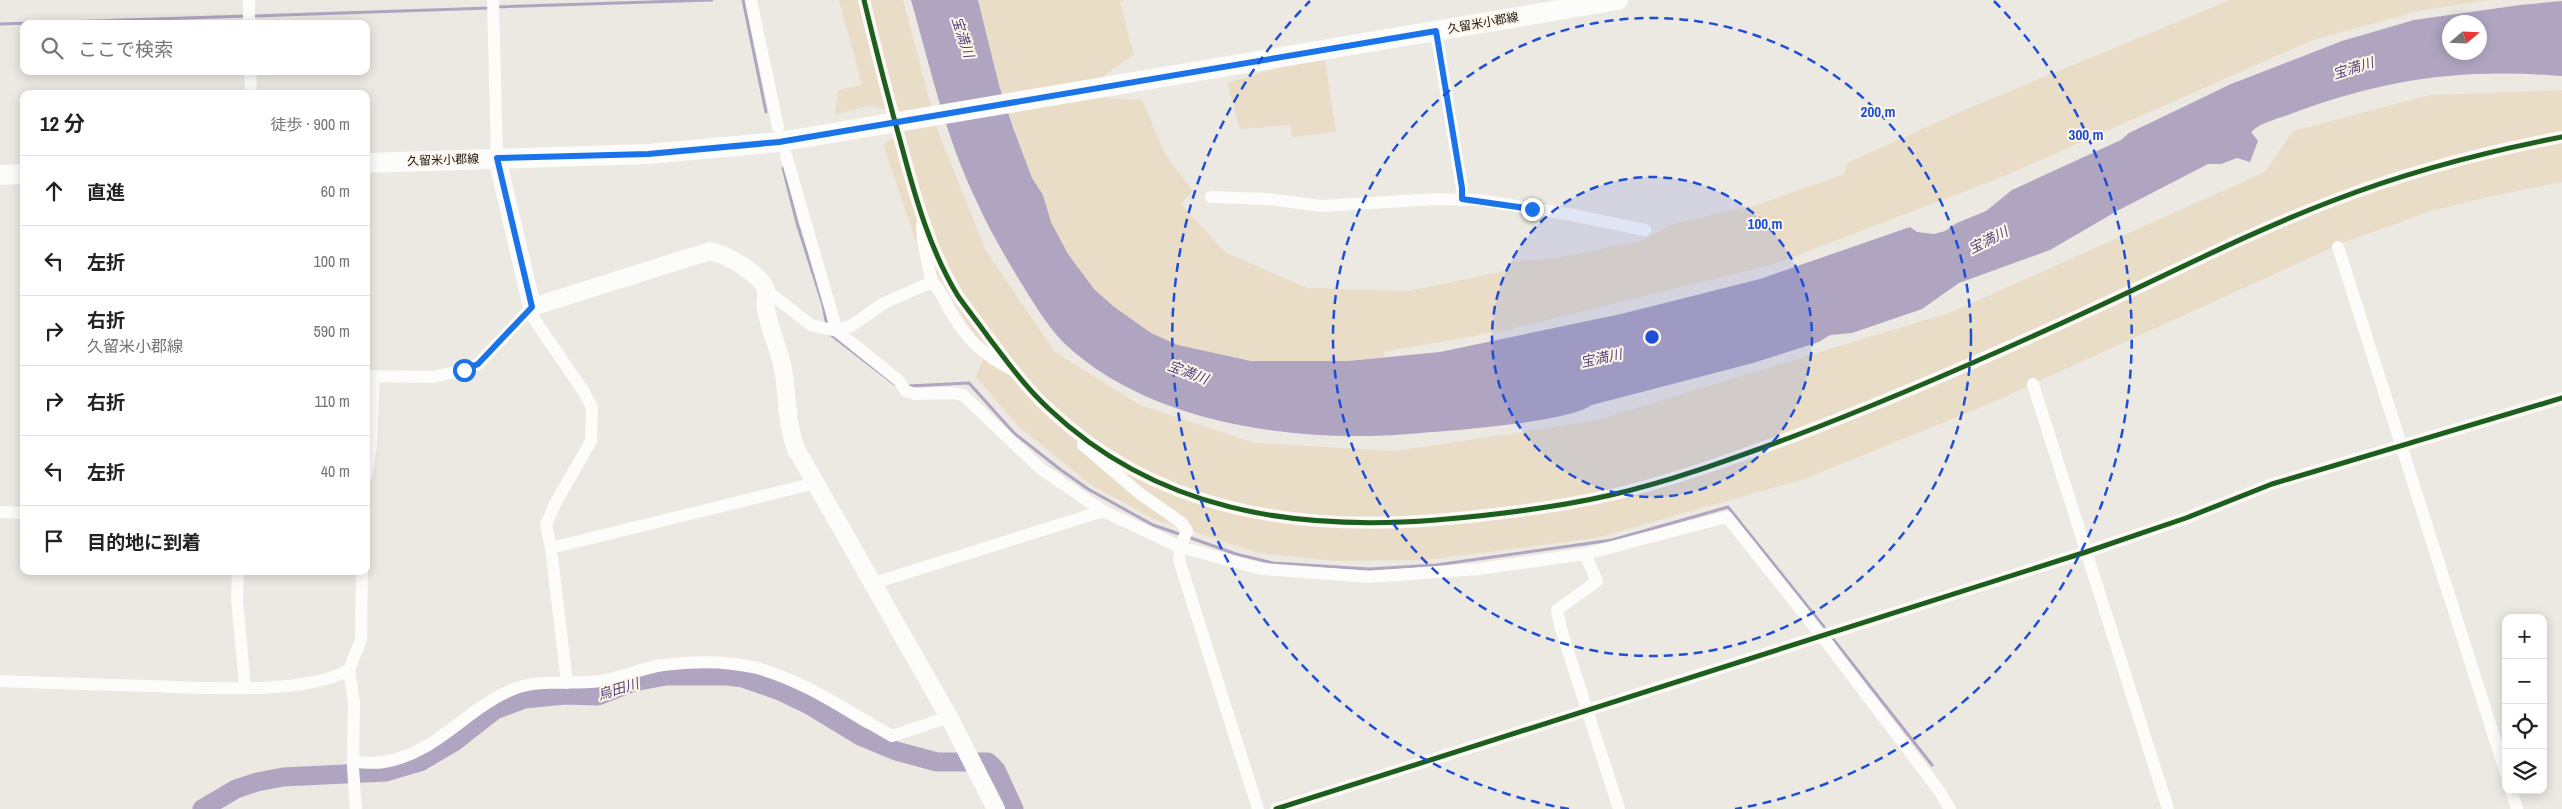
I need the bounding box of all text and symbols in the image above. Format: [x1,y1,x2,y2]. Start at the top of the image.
street label: 久留米小郡線 [1446,9,1520,37]
water label: 宝満川 [948,14,979,62]
north arrow [2442,15,2487,60]
search box [20,20,370,75]
icon: search [38,34,66,62]
text: ここで検索 [78,36,173,62]
water label: 宝満川 [2330,53,2378,83]
text: 200 m [1861,101,1895,122]
text: 12 分 [40,109,85,138]
text: 徒歩 · 900 m [271,113,350,135]
text: 300 m [2069,124,2103,145]
street label: 久留米小郡線 [407,151,479,169]
icon: ahead [40,177,68,205]
text: 直進 [87,179,125,205]
text: 60 m [321,180,350,202]
route end [1521,198,1544,221]
text: 100 m [1748,213,1782,234]
water label: 宝満川 [1965,222,2013,258]
icon: left [40,247,68,275]
text: 左折 [87,249,125,275]
text: 100 m [314,250,350,272]
text: 右折 [87,307,125,333]
icon: right [40,317,68,345]
text: 590 m [314,320,350,342]
centre of rings [1643,328,1661,346]
text: 久留米小郡線 [87,335,183,357]
water label: 宝満川 [1579,344,1625,371]
water label: 宝満川 [1165,356,1213,389]
route start [453,359,476,382]
icon: right [40,387,68,415]
text: 右折 [87,389,125,415]
text: 110 m [314,390,350,412]
icon: left [40,457,68,485]
text: 左折 [87,459,125,485]
text: 40 m [321,460,350,482]
icon: arrive [40,527,68,555]
text: 目的地に到着 [87,529,201,555]
map controls [2502,614,2547,794]
button: + [2502,614,2547,659]
button: − [2502,659,2547,704]
water label: 烏田川 [595,674,643,704]
button: locate [2502,704,2547,749]
button: layers [2502,749,2547,794]

